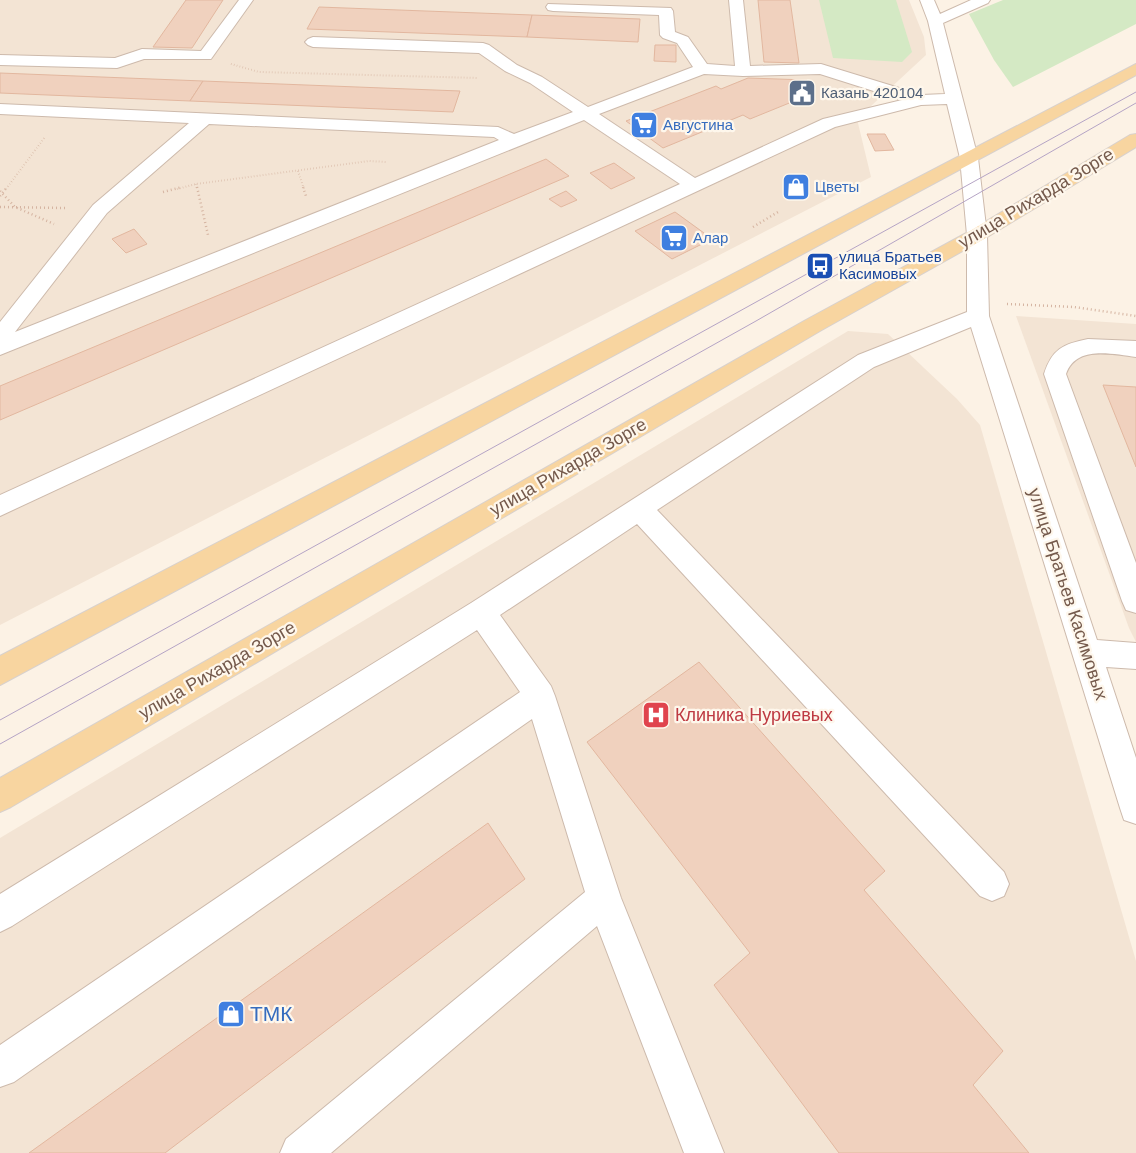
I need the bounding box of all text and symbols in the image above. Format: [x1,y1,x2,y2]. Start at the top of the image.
public building icon: Казань 420104 [787,78,817,108]
place label: Казань 420104 [821,84,923,101]
supermarket icon: Августина [629,110,659,140]
place label: Августина [663,116,734,133]
street label: улица Рихарда Зорге [955,144,1117,252]
shop icon: Цветы [781,172,811,202]
place label: Цветы [815,178,859,195]
supermarket icon: Алар [659,223,689,253]
place label: Алар [693,229,728,246]
place label: улица Братьев Касимовых [839,248,942,282]
bus stop icon: улица Братьев Касимовых [805,251,835,281]
street label: улица Рихарда Зорге [486,414,650,520]
street label: улица Братьев Касимовых [1024,486,1112,702]
street label: улица Рихарда Зорге [135,617,299,723]
hospital icon: Клиника Нуриевых [641,700,671,730]
place label: Клиника Нуриевых [675,705,833,725]
shop icon: ТМК [216,999,246,1029]
place label: ТМК [250,1002,293,1025]

